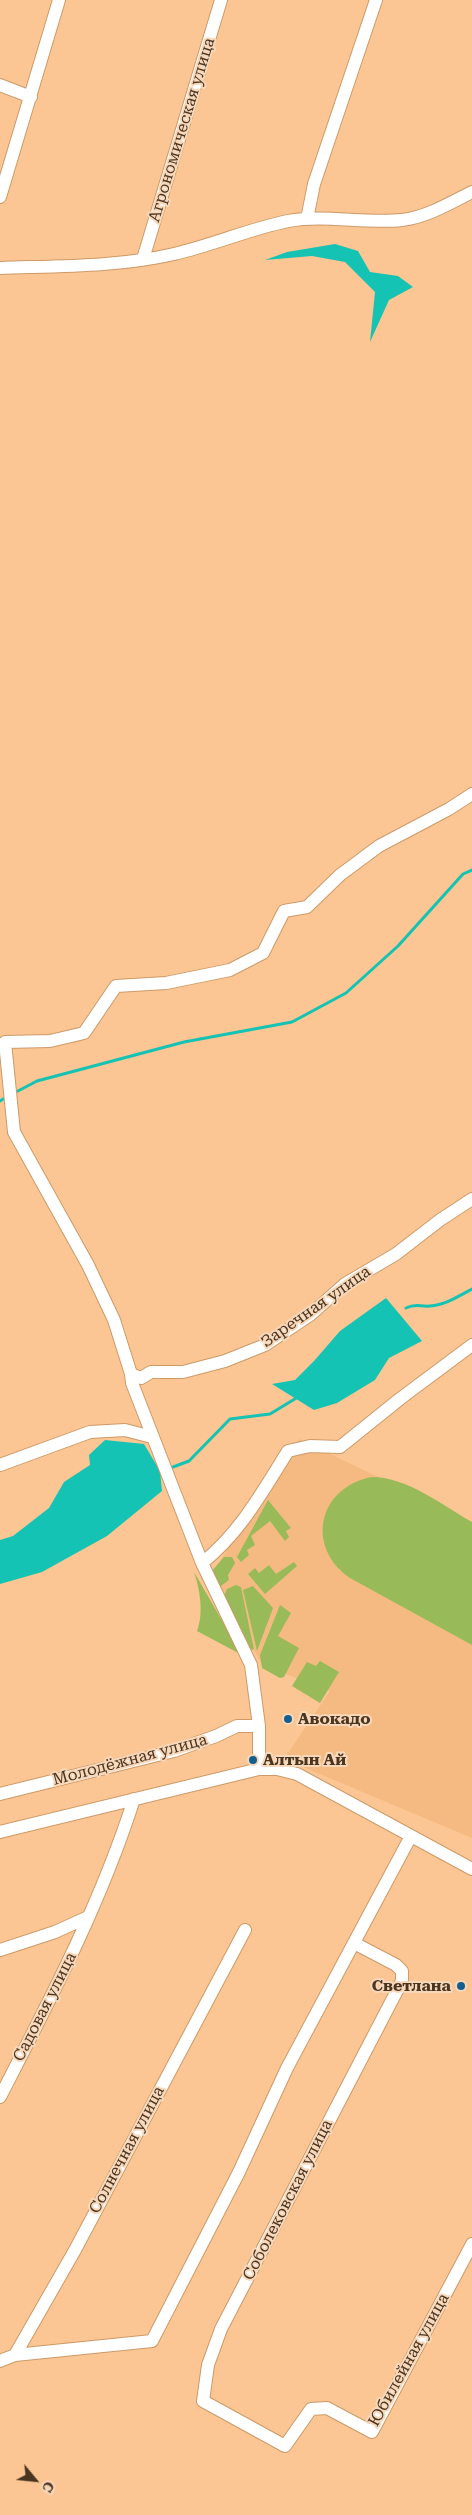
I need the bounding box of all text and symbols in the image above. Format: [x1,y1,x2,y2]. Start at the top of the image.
street label: Агрономическая улица [145,36,219,224]
street label: Заречная улица [258,1262,374,1352]
place label: Авокадо [298,1709,371,1729]
marker: Авокадо [282,1713,294,1725]
street label: Молодёжная улица [51,1730,209,1790]
place label: Алтын Ай [263,1750,346,1770]
marker: Алтын Ай [247,1754,259,1766]
street label: Садовая улица [9,1949,81,2065]
place label: Светлана [372,1976,451,1996]
marker: Светлана [455,1980,467,1992]
street label: Солнечная улица [85,2083,169,2217]
street label: Соболековская улица [239,2116,337,2284]
street label: Юбилейная улица [364,2290,454,2430]
north arrow [10,2455,60,2505]
text: С [39,2479,58,2495]

